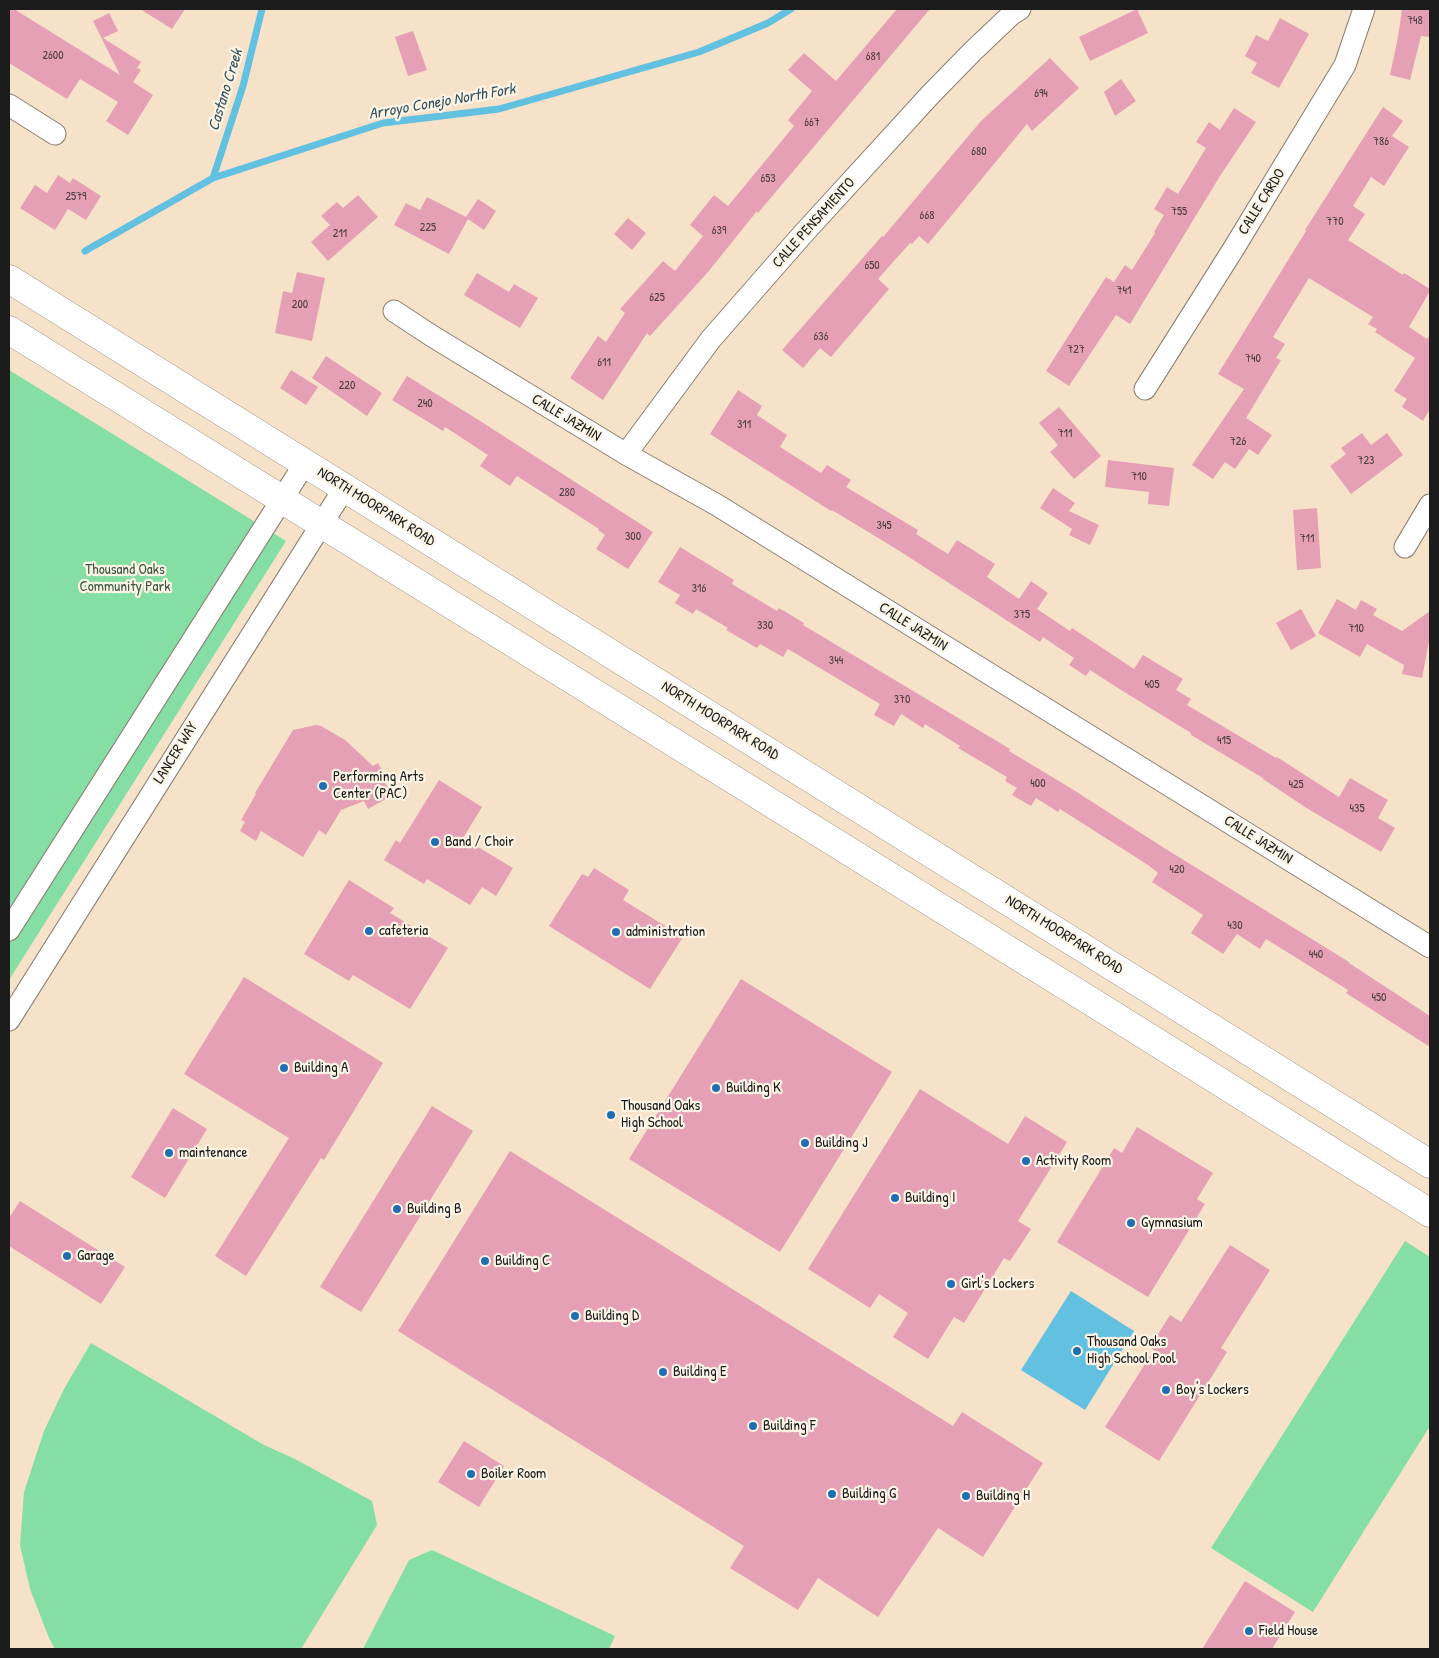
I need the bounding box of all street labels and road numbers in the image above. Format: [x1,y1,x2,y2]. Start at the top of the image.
street label: CALLE CARDO [1235,166,1289,238]
street label: CALLE PENSAMIENTO [769,174,859,272]
street label: CALLE JAZMIN [528,390,604,446]
street label: NORTH MOORPARK ROAD [314,464,438,550]
street label: CALLE JAZMIN [875,599,951,655]
street label: NORTH MOORPARK ROAD [658,678,782,764]
street label: LANCER WAY [150,719,202,787]
street label: CALLE JAZMIN [1220,812,1296,868]
street label: NORTH MOORPARK ROAD [1002,892,1126,978]

